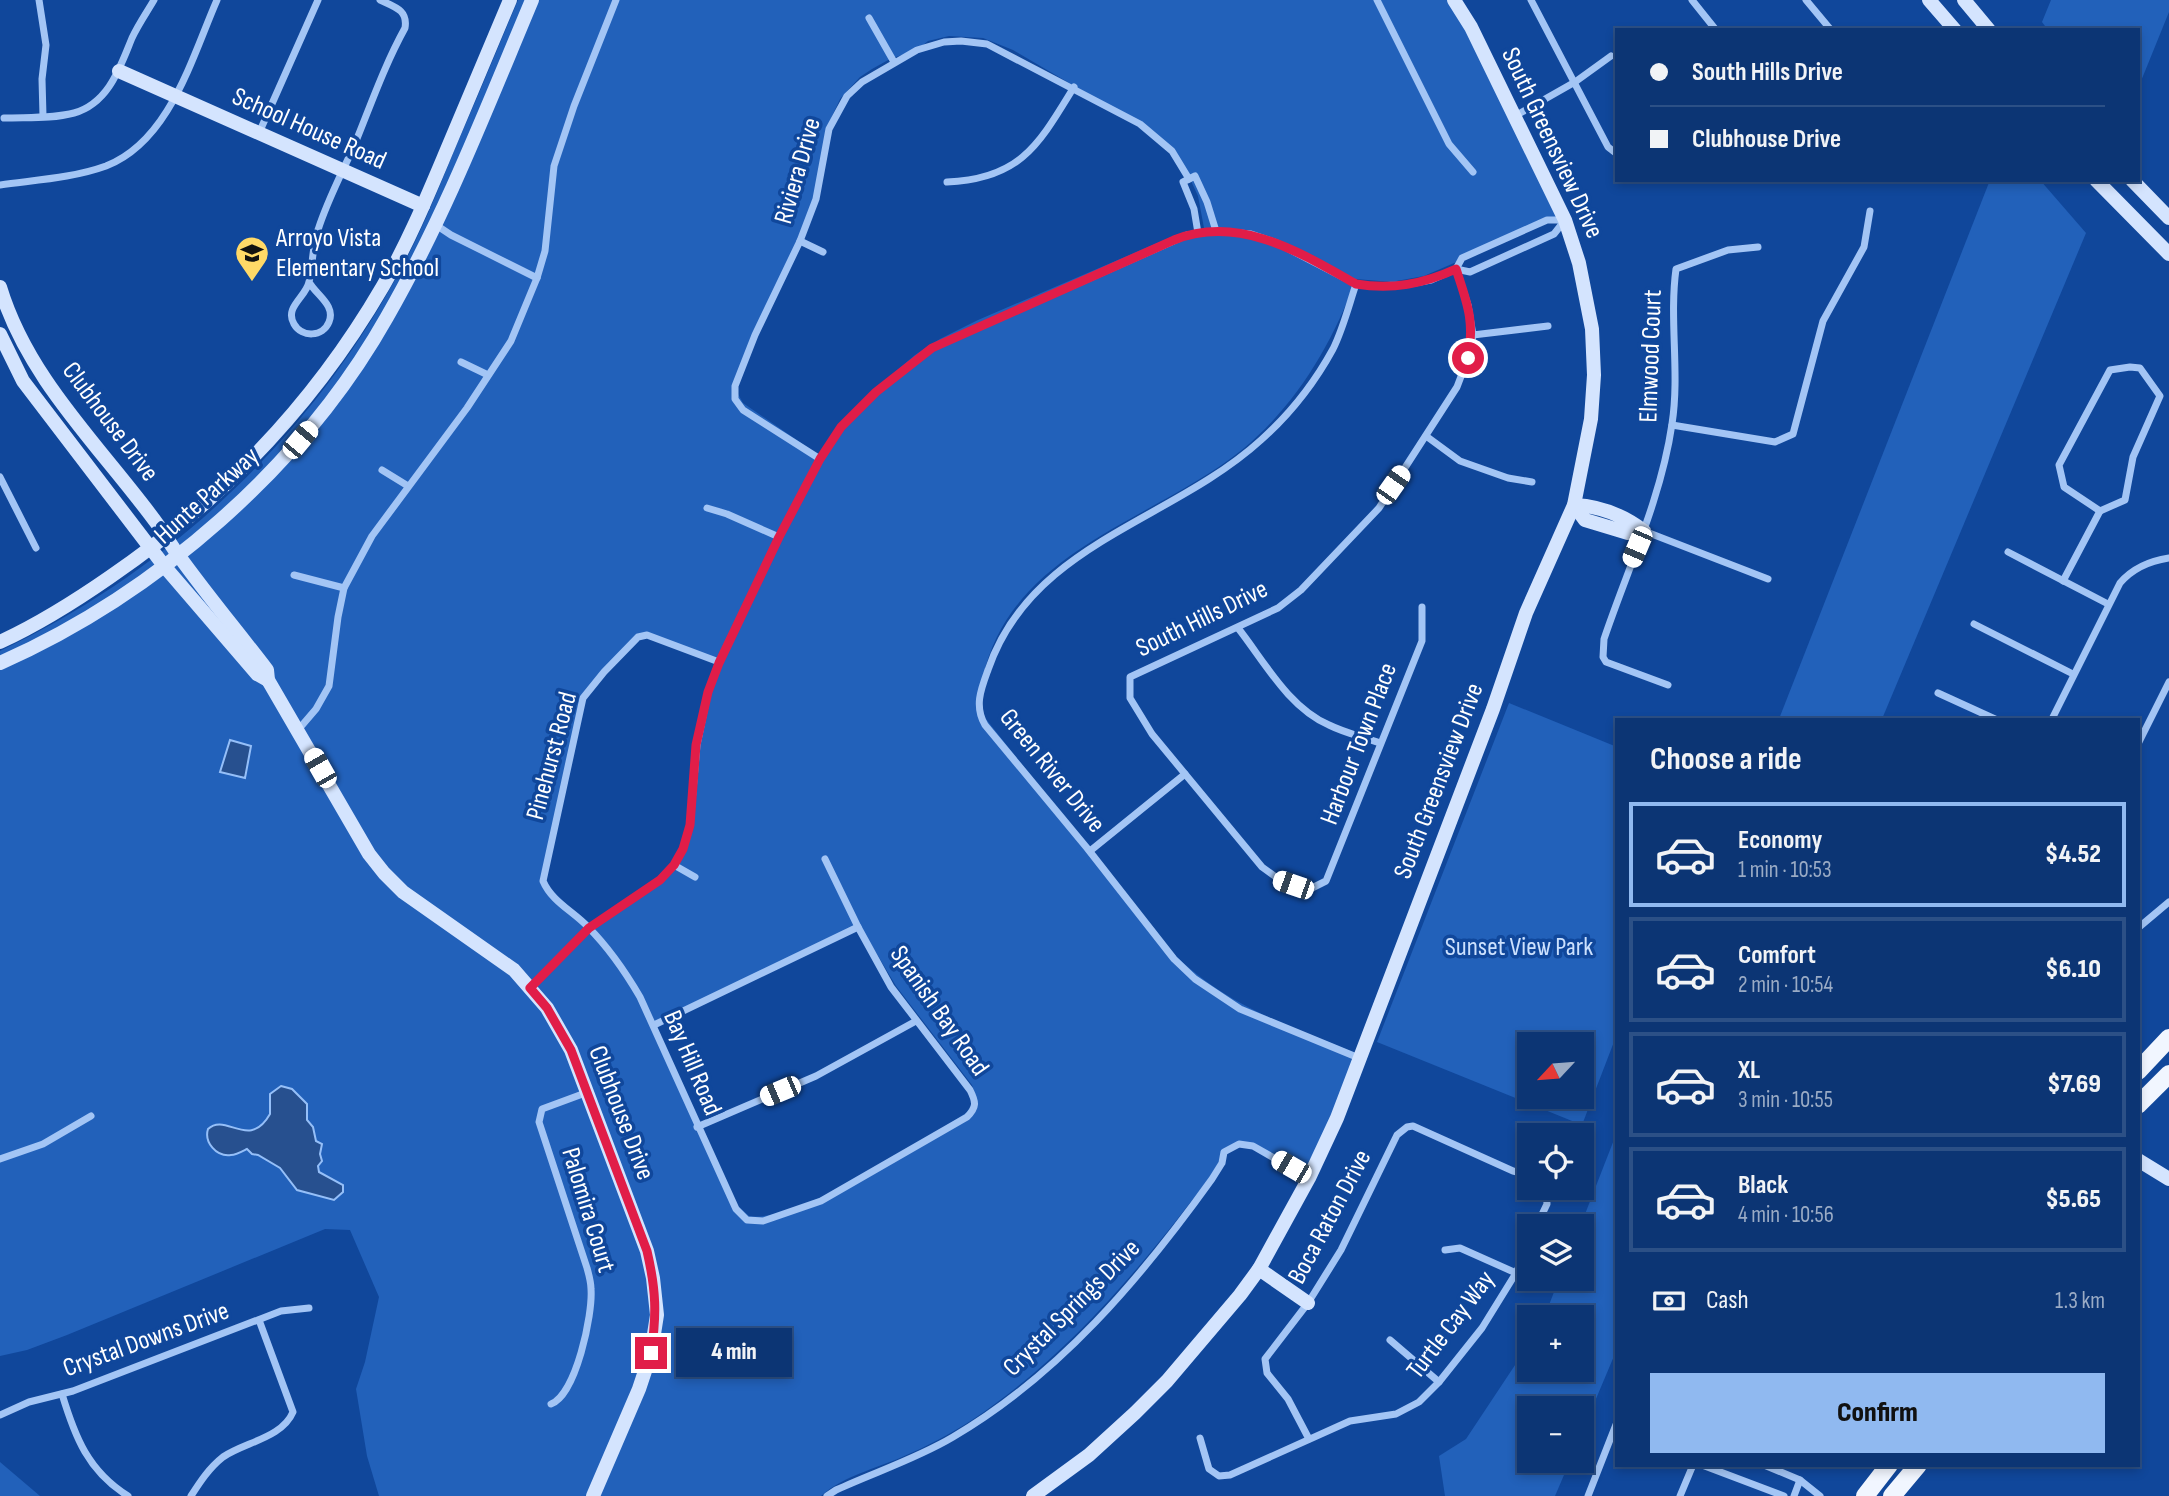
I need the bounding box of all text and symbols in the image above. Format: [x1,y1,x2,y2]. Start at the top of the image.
street label: South Greensview Drive [1494,43,1610,243]
text: South Hills Drive [1692,57,1843,88]
street label: School House Road [227,81,391,177]
street label: Riviera Drive [768,114,828,228]
text: Clubhouse Drive [1692,124,1841,155]
place label: Arroyo Vista Elementary School [275,223,439,284]
school or university icon: Arroyo Vista Elementary School [233,234,271,283]
street label: Elmwood Court [1633,289,1669,423]
route start [1452,342,1484,374]
street label: Clubhouse Drive [55,356,165,488]
car [279,417,322,463]
street label: Hunte Parkway [148,441,266,551]
car [1373,462,1414,508]
car [1620,524,1655,570]
street label: South Hills Drive [1131,574,1273,664]
street label: Harbour Town Place [1314,659,1404,829]
street label: South Greensview Drive [1387,679,1491,883]
street label: Pinehurst Road [520,689,584,823]
street label: Green River Drive [993,703,1111,839]
text: Choose a ride [1650,740,1802,779]
car [301,745,340,791]
icon: car [1654,823,1717,886]
text: Economy [1738,825,1822,856]
text: $4.52 [2045,839,2101,870]
text: 1 min · 10:53 [1738,856,1832,884]
car [1270,868,1317,902]
park label: Sunset View Park [1445,932,1593,963]
icon: car [1654,938,1717,1001]
street label: Spanish Bay Road [883,940,995,1082]
text: Comfort [1738,940,1816,971]
text: $6.10 [2045,954,2101,985]
text: 2 min · 10:54 [1738,971,1833,999]
street label: Bay Hill Road [656,1006,728,1120]
north arrow [1517,1032,1594,1110]
map controls [1517,1032,1594,1473]
street label: Clubhouse Drive [581,1042,661,1184]
icon: car [1654,1053,1717,1116]
text: XL [1738,1055,1760,1086]
text: $7.69 [2047,1069,2101,1100]
car [757,1073,804,1109]
text: 3 min · 10:55 [1738,1086,1833,1114]
button: locate [1517,1123,1594,1200]
street label: Palomira Court [554,1144,622,1276]
street label: Boca Raton Drive [1282,1145,1378,1289]
car [1268,1147,1315,1187]
icon: car [1654,1168,1717,1231]
text: Black [1738,1170,1788,1201]
text: $5.65 [2045,1184,2101,1215]
text: 4 min · 10:56 [1738,1201,1834,1229]
button: layers [1517,1214,1594,1291]
street label: Crystal Springs Drive [997,1233,1147,1383]
street label: Turtle Cay Way [1400,1265,1502,1385]
icon: cash [1650,1282,1688,1320]
text: Cash [1706,1285,1749,1316]
text: 1.3 km [2055,1287,2105,1315]
street label: Crystal Downs Drive [59,1296,233,1384]
button: + [1517,1305,1594,1382]
callout: 4 min [676,1328,791,1378]
route end [635,1337,667,1369]
text: 4 min [711,1338,757,1366]
button: Confirm [1650,1373,2105,1453]
button: − [1517,1396,1594,1473]

